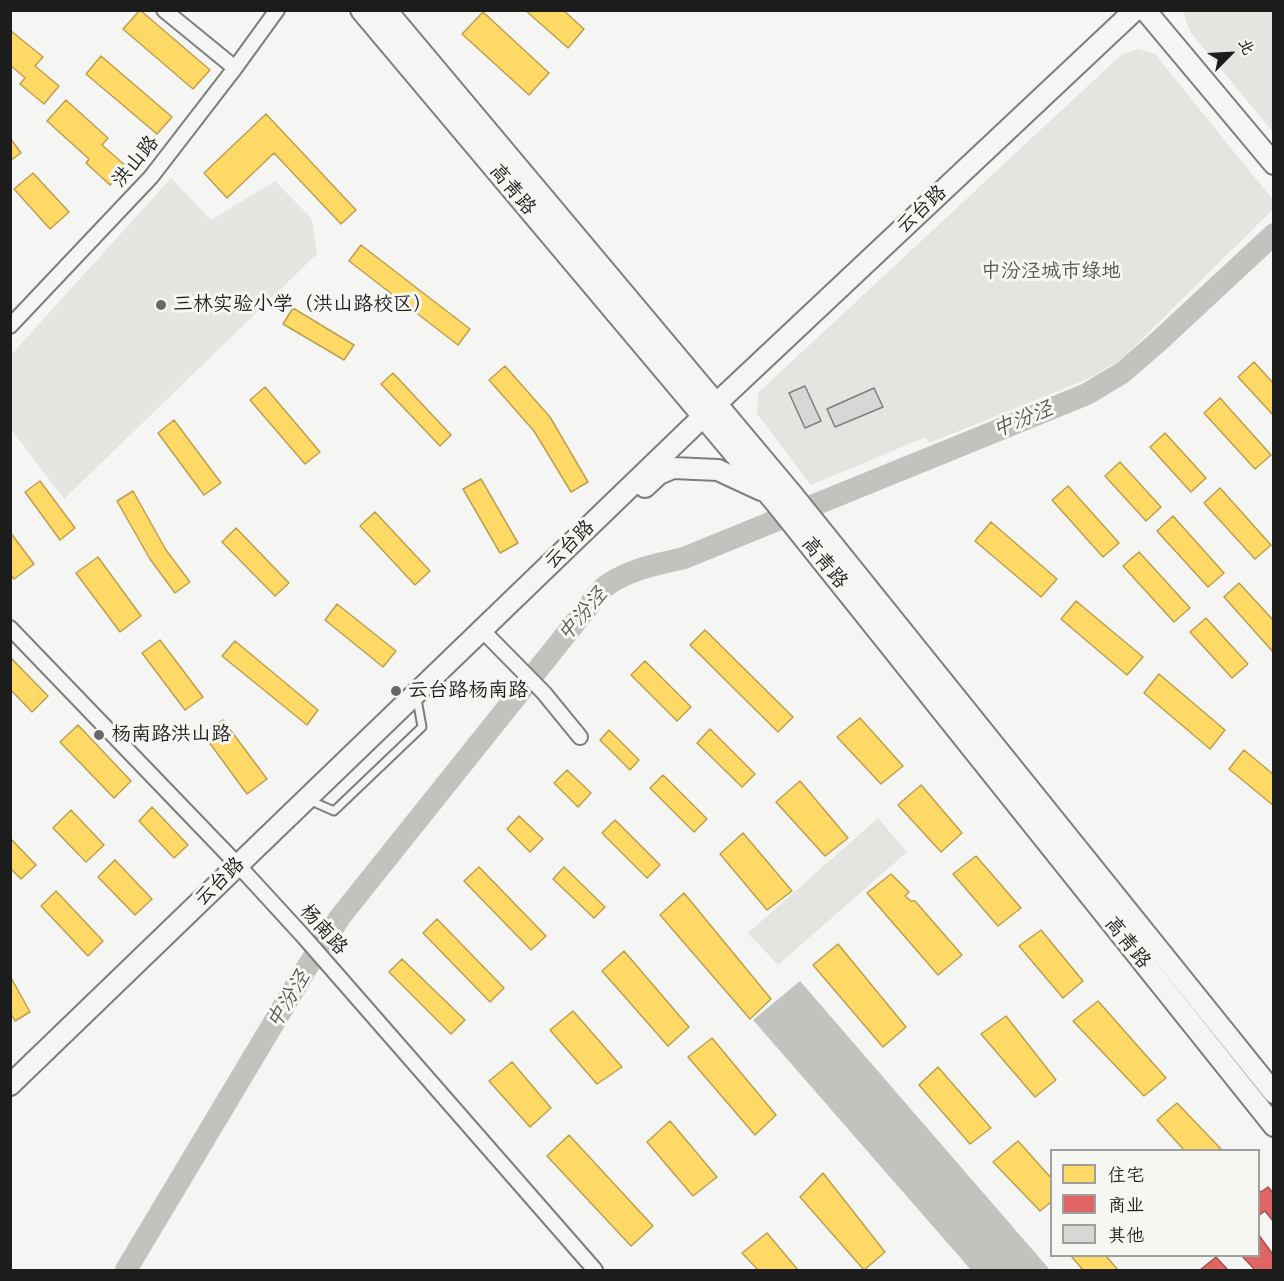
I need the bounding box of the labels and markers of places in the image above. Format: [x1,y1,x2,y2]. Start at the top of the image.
place label: 三林实验小学（洪山路校区） [173,293,433,317]
marker: 三林实验小学（洪山路校区） [154,298,168,312]
place label: 云台路杨南路 [408,679,528,703]
marker: 云台路杨南路 [389,684,403,698]
place label: 杨南路洪山路 [111,723,231,747]
marker: 杨南路洪山路 [92,728,106,742]

